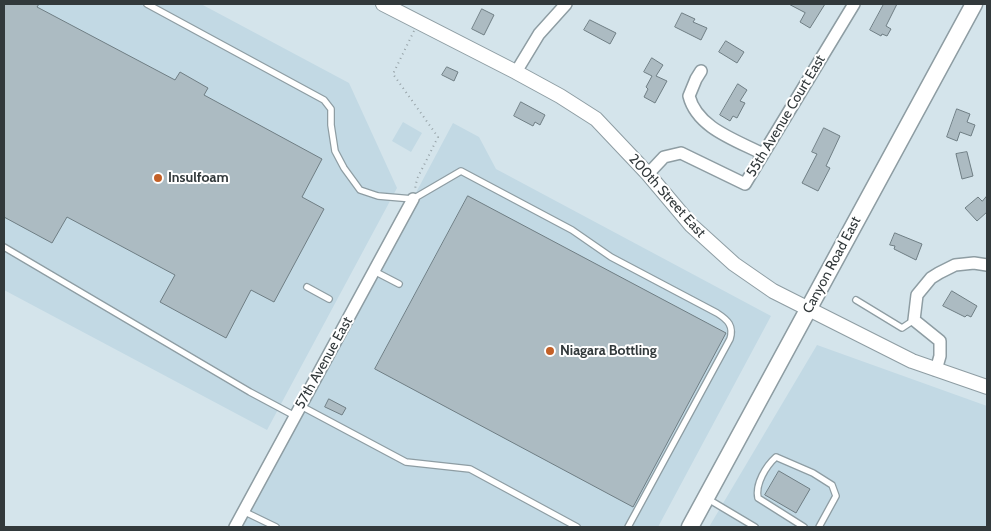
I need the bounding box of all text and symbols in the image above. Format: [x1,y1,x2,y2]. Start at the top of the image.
street label: 55th Avenue Court East [743,52,829,180]
street label: 200th Street East [625,151,709,241]
place label: Insulfoam [168,170,229,186]
marker: Insulfoam [152,172,164,184]
street label: Canyon Road East [799,214,865,316]
street label: 57th Avenue East [292,314,356,412]
place label: Niagara Bottling [560,343,657,359]
marker: Niagara Bottling [544,345,556,357]

